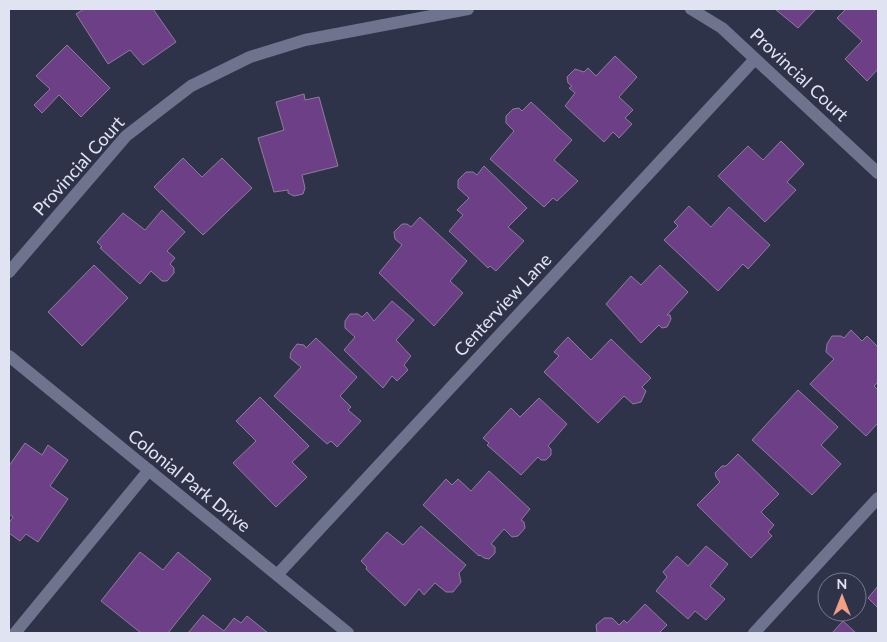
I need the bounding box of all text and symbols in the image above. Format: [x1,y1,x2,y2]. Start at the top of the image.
street label: Provincial Court [746,23,854,126]
street label: Provincial Court [28,111,129,220]
street label: Centerview Lane [449,248,556,360]
street label: Colonial Park Drive [124,424,255,536]
north arrow [817,572,867,622]
text: N [837,575,847,592]

